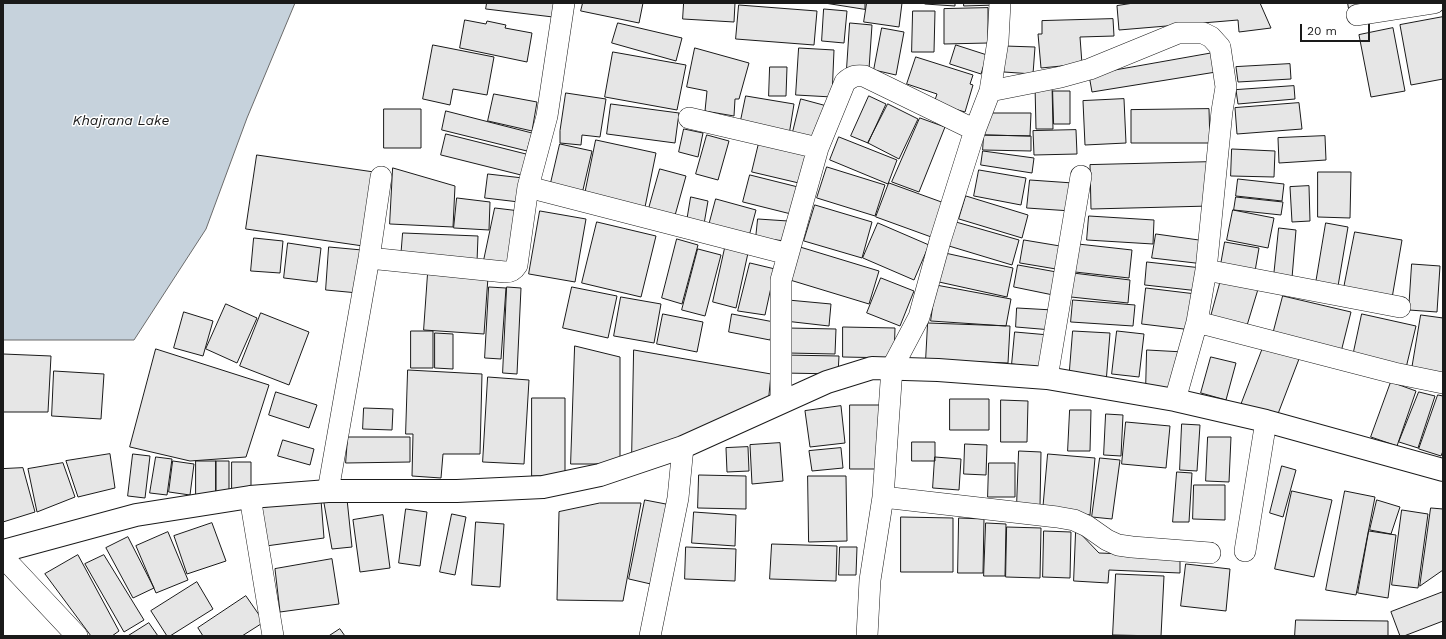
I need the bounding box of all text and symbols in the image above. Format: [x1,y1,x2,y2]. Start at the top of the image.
scale bar [1302,16,1372,42]
text: 20 m [1307,24,1337,38]
water label: Khajrana Lake [73,113,169,129]

